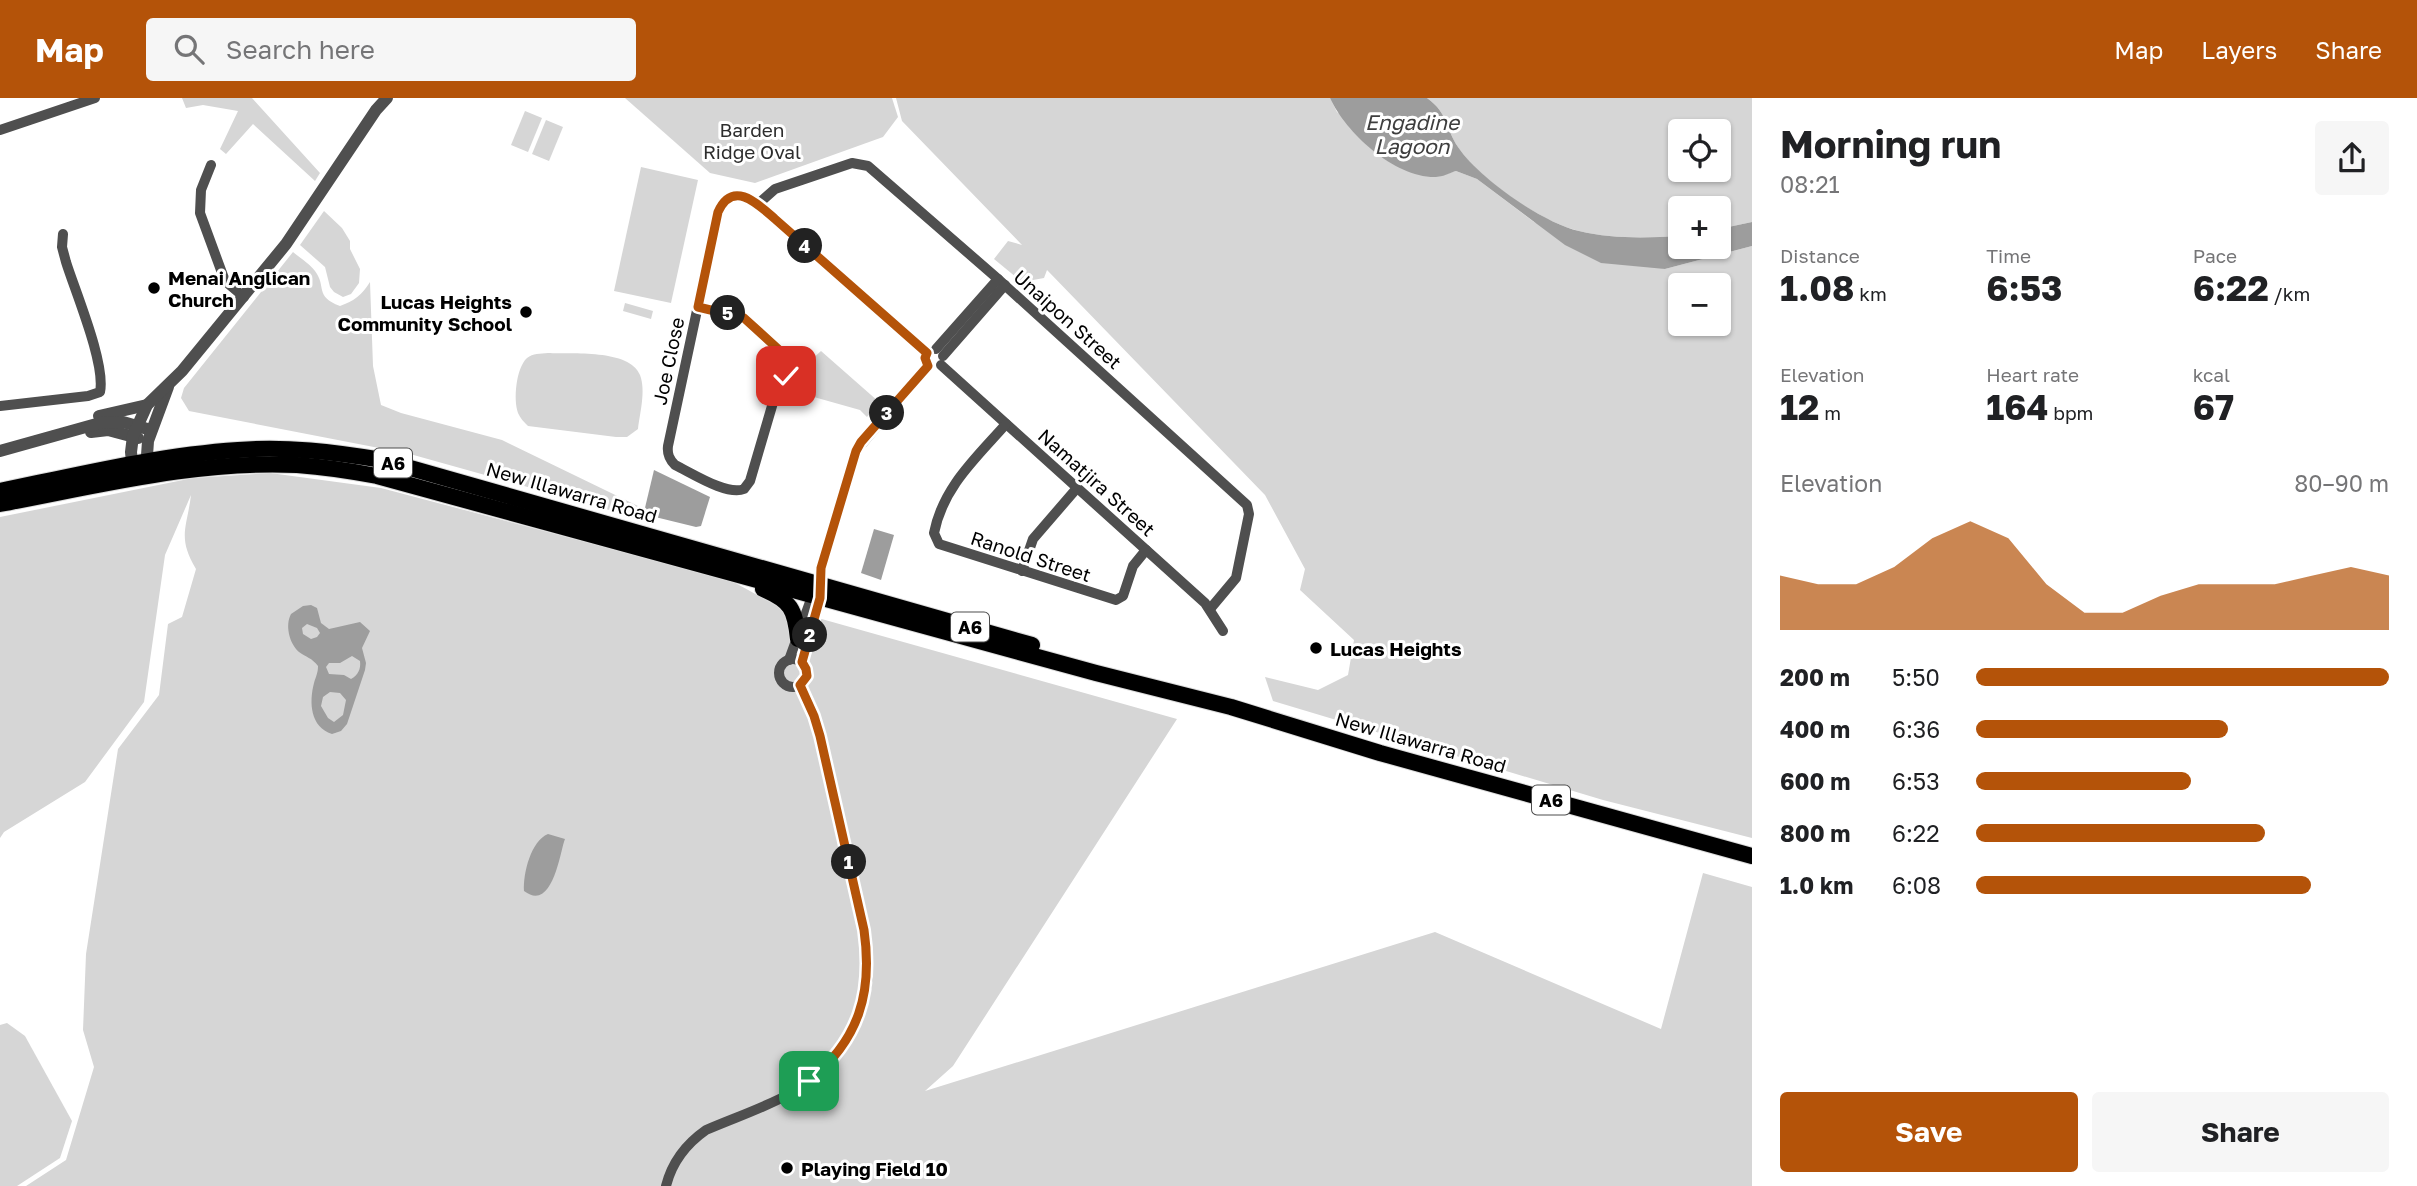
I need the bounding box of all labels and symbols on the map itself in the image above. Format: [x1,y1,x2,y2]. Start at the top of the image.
water label: Engadine Lagoon [1365,109,1461,159]
park label: Barden Ridge Oval [703,118,801,163]
pin: 4 [788,228,822,264]
street label: Unaipon Street [1009,265,1127,373]
place label: Menai Anglican Church [168,266,310,311]
marker: Menai Anglican Church [146,280,162,296]
place label: Lucas Heights Community School [338,290,512,335]
pin: 5 [710,296,746,330]
marker: Lucas Heights Community School [518,304,534,320]
street label: Joe Close [647,315,689,407]
pin [756,346,816,406]
pin: 3 [870,396,904,430]
street label: Namatjira Street [1034,424,1160,540]
road number: A6 [374,449,412,478]
street label: New Illawarra Road [484,457,660,527]
street label: Ranold Street [968,526,1094,586]
road number: A6 [951,612,989,642]
pin: 2 [792,618,828,652]
place label: Lucas Heights [1330,637,1462,660]
marker: Lucas Heights [1308,640,1324,656]
street label: New Illawarra Road [1333,707,1509,777]
road number: A6 [1532,786,1570,814]
pin: 1 [832,844,866,880]
pin [779,1051,839,1111]
place label: Playing Field 10 [801,1157,948,1180]
marker: Playing Field 10 [779,1160,795,1176]

